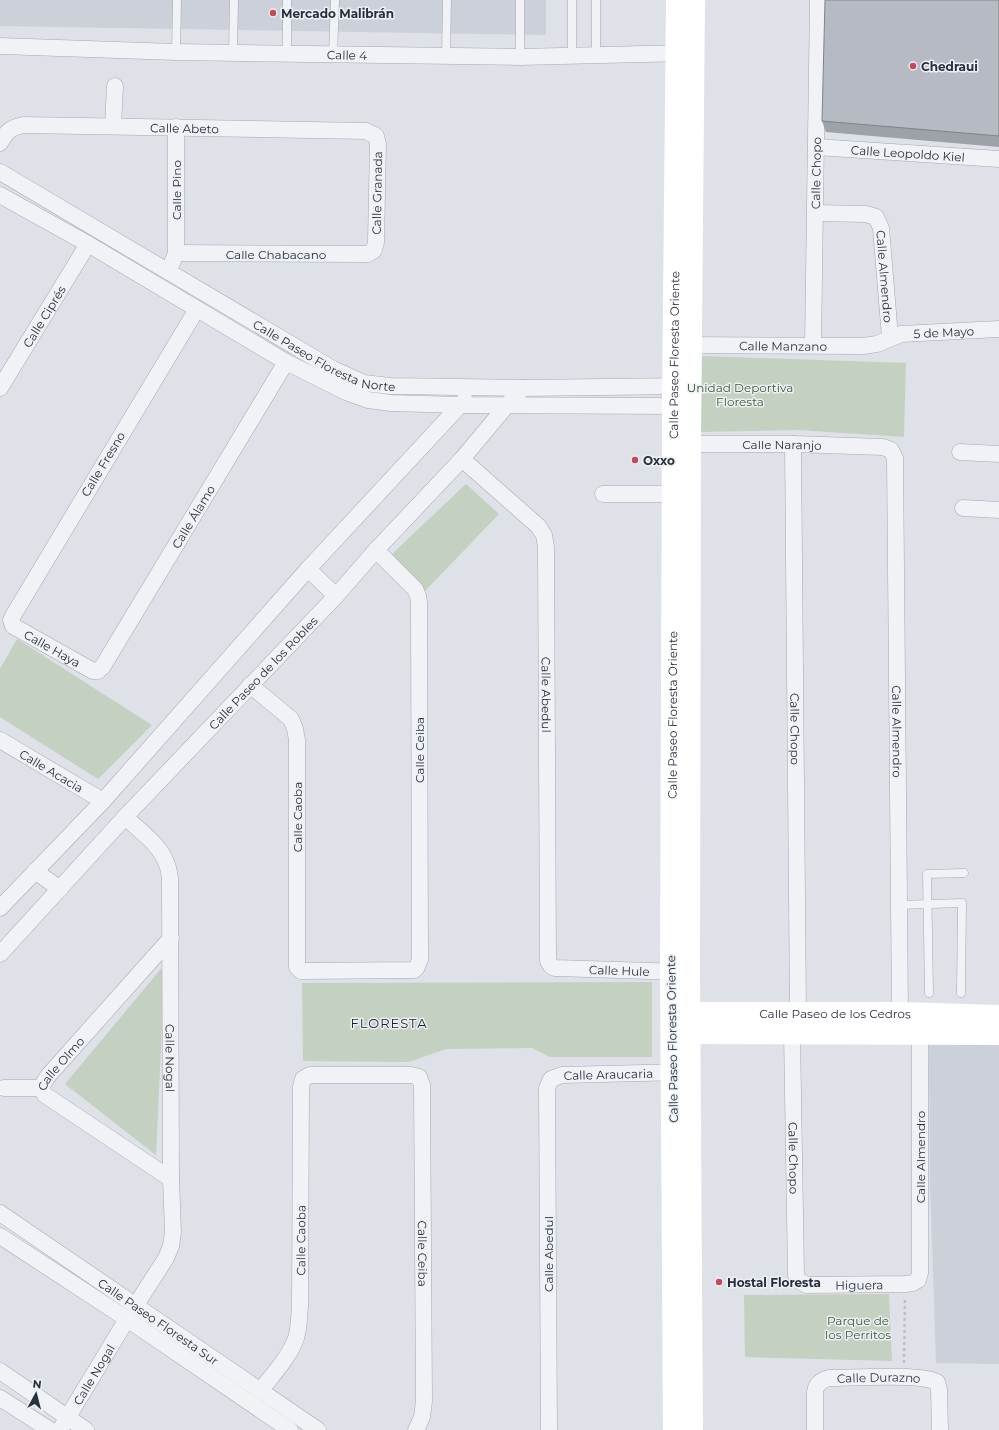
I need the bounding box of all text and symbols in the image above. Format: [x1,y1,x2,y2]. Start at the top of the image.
place label: Mercado Malibrán [281,6,394,21]
marker: Mercado Malibrán [268,8,278,18]
street label: Calle 4 [327,47,367,62]
place label: Chedraui [921,59,978,74]
marker: Chedraui [908,61,918,71]
street label: Calle Abeto [150,120,219,136]
street label: Calle Chopo [807,137,824,209]
street label: Calle Leopoldo Kiel [850,142,965,164]
street label: Calle Granada [369,151,385,235]
street label: Calle Pino [169,160,184,220]
street label: Calle Almendro [874,229,896,323]
street label: Calle Chabacano [226,247,326,262]
street label: Calle Paseo Floresta Oriente [665,271,682,439]
street label: Calle Ciprés [19,282,69,350]
street label: Calle Paseo Floresta Norte [251,316,396,394]
street label: 5 de Mayo [913,323,974,341]
street label: Calle Manzano [739,338,827,353]
park label: Unidad Deportiva Floresta [687,380,793,409]
street label: Calle Fresno [78,429,128,499]
street label: Calle Naranjo [742,436,822,452]
place label: Oxxo [643,453,675,468]
marker: Oxxo [630,455,640,465]
street label: Calle Álamo [168,482,218,551]
street label: Calle Paseo de los Robles [205,613,320,732]
street label: Calle Haya [22,626,83,670]
street label: Calle Paseo Floresta Oriente [664,631,680,799]
street label: Calle Abedul [539,657,554,733]
street label: Calle Almendro [890,685,905,778]
street label: Calle Chopo [788,693,803,765]
street label: Calle Ceiba [412,717,427,783]
street label: Calle Acacia [17,746,86,795]
street label: Calle Caoba [290,782,305,852]
street label: Calle Paseo Floresta Oriente [663,955,681,1123]
street label: Calle Hule [589,962,650,978]
street label: Calle Paseo de los Cedros [759,1005,911,1021]
district label: FLORESTA [351,1015,427,1031]
street label: Calle Nogal [163,1024,178,1092]
street label: Calle Olmo [34,1033,87,1092]
street label: Calle Araucaria [564,1065,653,1082]
street label: Calle Almendro [913,1111,928,1203]
street label: Calle Chopo [786,1122,802,1194]
street label: Calle Caoba [293,1205,308,1276]
street label: Calle Abedul [541,1216,556,1292]
street label: Calle Ceiba [415,1220,431,1287]
street label: Calle Paseo Floresta Sur [95,1275,222,1368]
place label: Hostal Floresta [727,1275,821,1290]
marker: Hostal Floresta [714,1277,724,1287]
street label: Higuera [835,1277,883,1292]
park label: Parque de los Perritos [825,1313,891,1342]
street label: Calle Nogal [70,1341,118,1407]
street label: Calle Durazno [837,1369,921,1385]
north arrow [16,1374,56,1414]
text: N [32,1377,42,1392]

